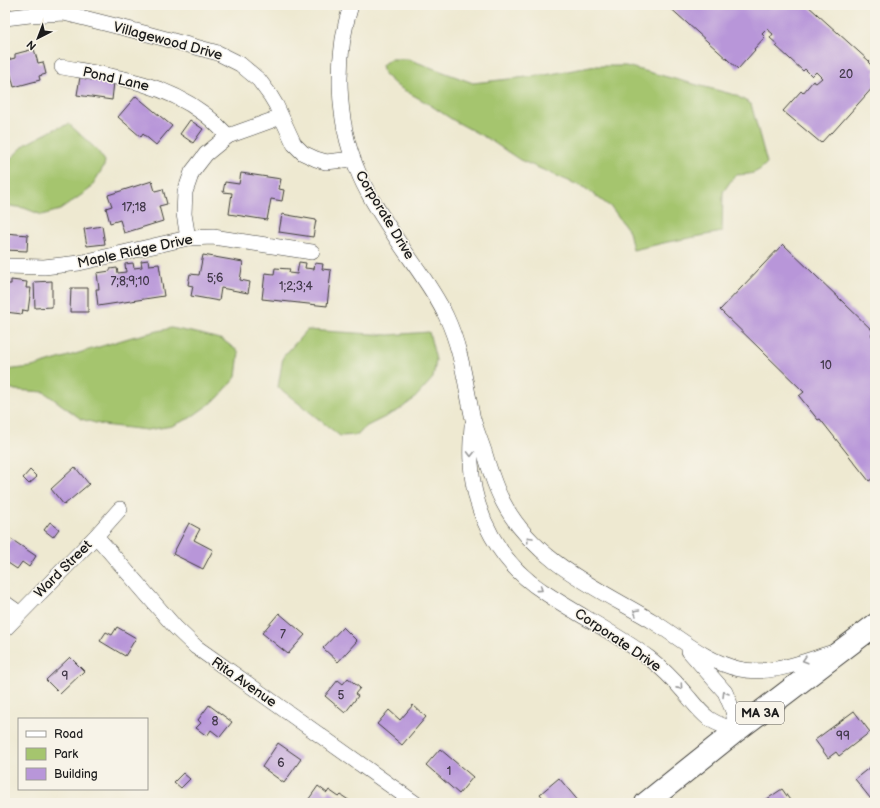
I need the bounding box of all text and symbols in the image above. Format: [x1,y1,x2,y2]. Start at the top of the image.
north arrow [18,18,58,58]
street label: Villagewood Drive [112,18,224,64]
text: N [24,37,39,53]
street label: Pond Lane [81,63,151,95]
house number: 20 [839,67,853,82]
street label: Corporate Drive [352,168,418,262]
house number: 17;18 [122,200,146,215]
street label: Maple Ridge Drive [76,230,194,272]
house number: 5;6 [207,271,223,286]
house number: 7;8;9;10 [111,274,149,289]
house number: 1;2;3;4 [279,279,314,294]
house number: 10 [820,358,832,373]
one-way arrow [467,451,475,457]
street label: Ward Street [31,536,96,601]
one-way arrow [527,536,534,543]
one-way arrow [535,584,542,591]
street label: Corporate Drive [572,605,664,675]
one-way arrow [633,609,640,616]
house number: 7 [280,627,286,642]
street label: Rita Avenue [208,653,280,711]
one-way arrow [802,655,809,664]
house number: 9 [62,669,69,684]
one-way arrow [675,682,683,690]
house number: 5 [338,688,345,703]
one-way arrow [723,691,730,698]
road number: MA 3A [736,702,784,724]
house number: 8 [212,714,219,729]
legend [18,718,148,790]
text: Road [54,727,83,742]
house number: 99 [836,729,850,744]
text: Park [54,747,78,762]
house number: 6 [277,756,285,771]
house number: 1 [447,764,451,779]
text: Building [54,767,98,782]

